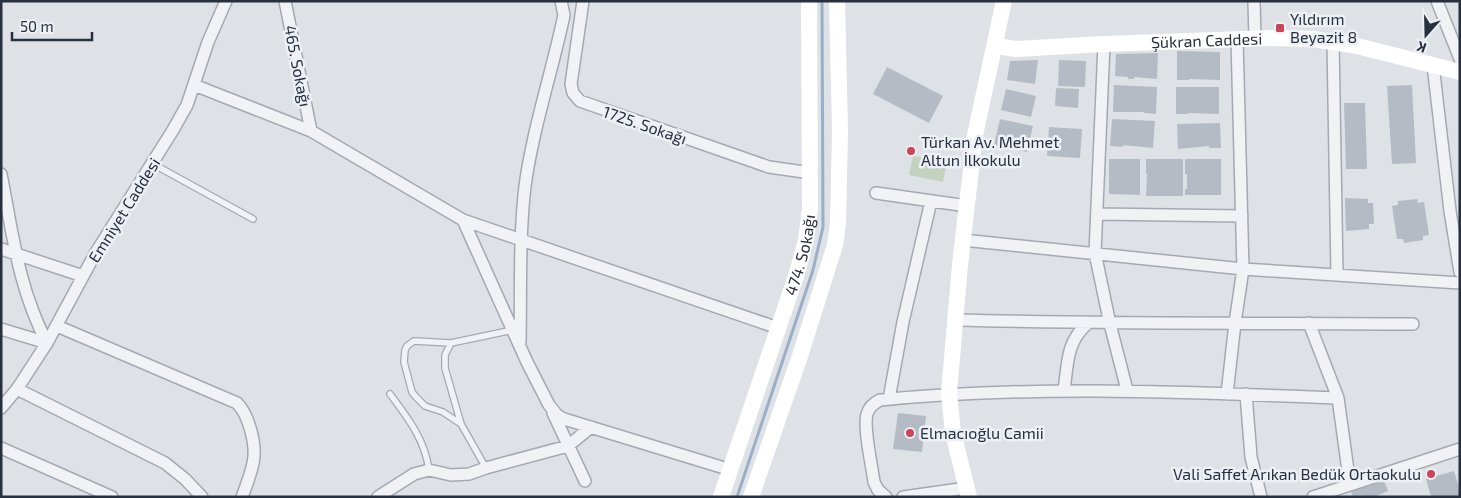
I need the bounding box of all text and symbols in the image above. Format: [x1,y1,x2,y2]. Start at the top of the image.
place label: Yıldırım Beyazit 8 [1290,9,1357,46]
scale bar [12,10,92,42]
north arrow [1401,10,1451,60]
text: 50 m [20,17,54,35]
marker: Yıldırım Beyazit 8 [1274,22,1286,34]
street label: 465. Sokağı [281,23,316,108]
street label: Şükran Caddesi [1151,28,1263,52]
text: K [1414,38,1428,57]
street label: 1725. Sokağı [601,101,690,148]
place label: Türkan Av. Mehmet Altun İlkokulu [921,132,1059,169]
marker: Türkan Av. Mehmet Altun İlkokulu [905,145,917,157]
street label: Emniyet Caddesi [84,154,163,266]
street label: 474. Sokağı [780,213,818,298]
place label: Elmacıoğlu Camii [920,423,1044,442]
marker: Elmacıoğlu Camii [904,427,916,439]
place label: Vali Saffet Arıkan Bedük Ortaokulu [1173,464,1421,483]
marker: Vali Saffet Arıkan Bedük Ortaokulu [1425,468,1437,480]

